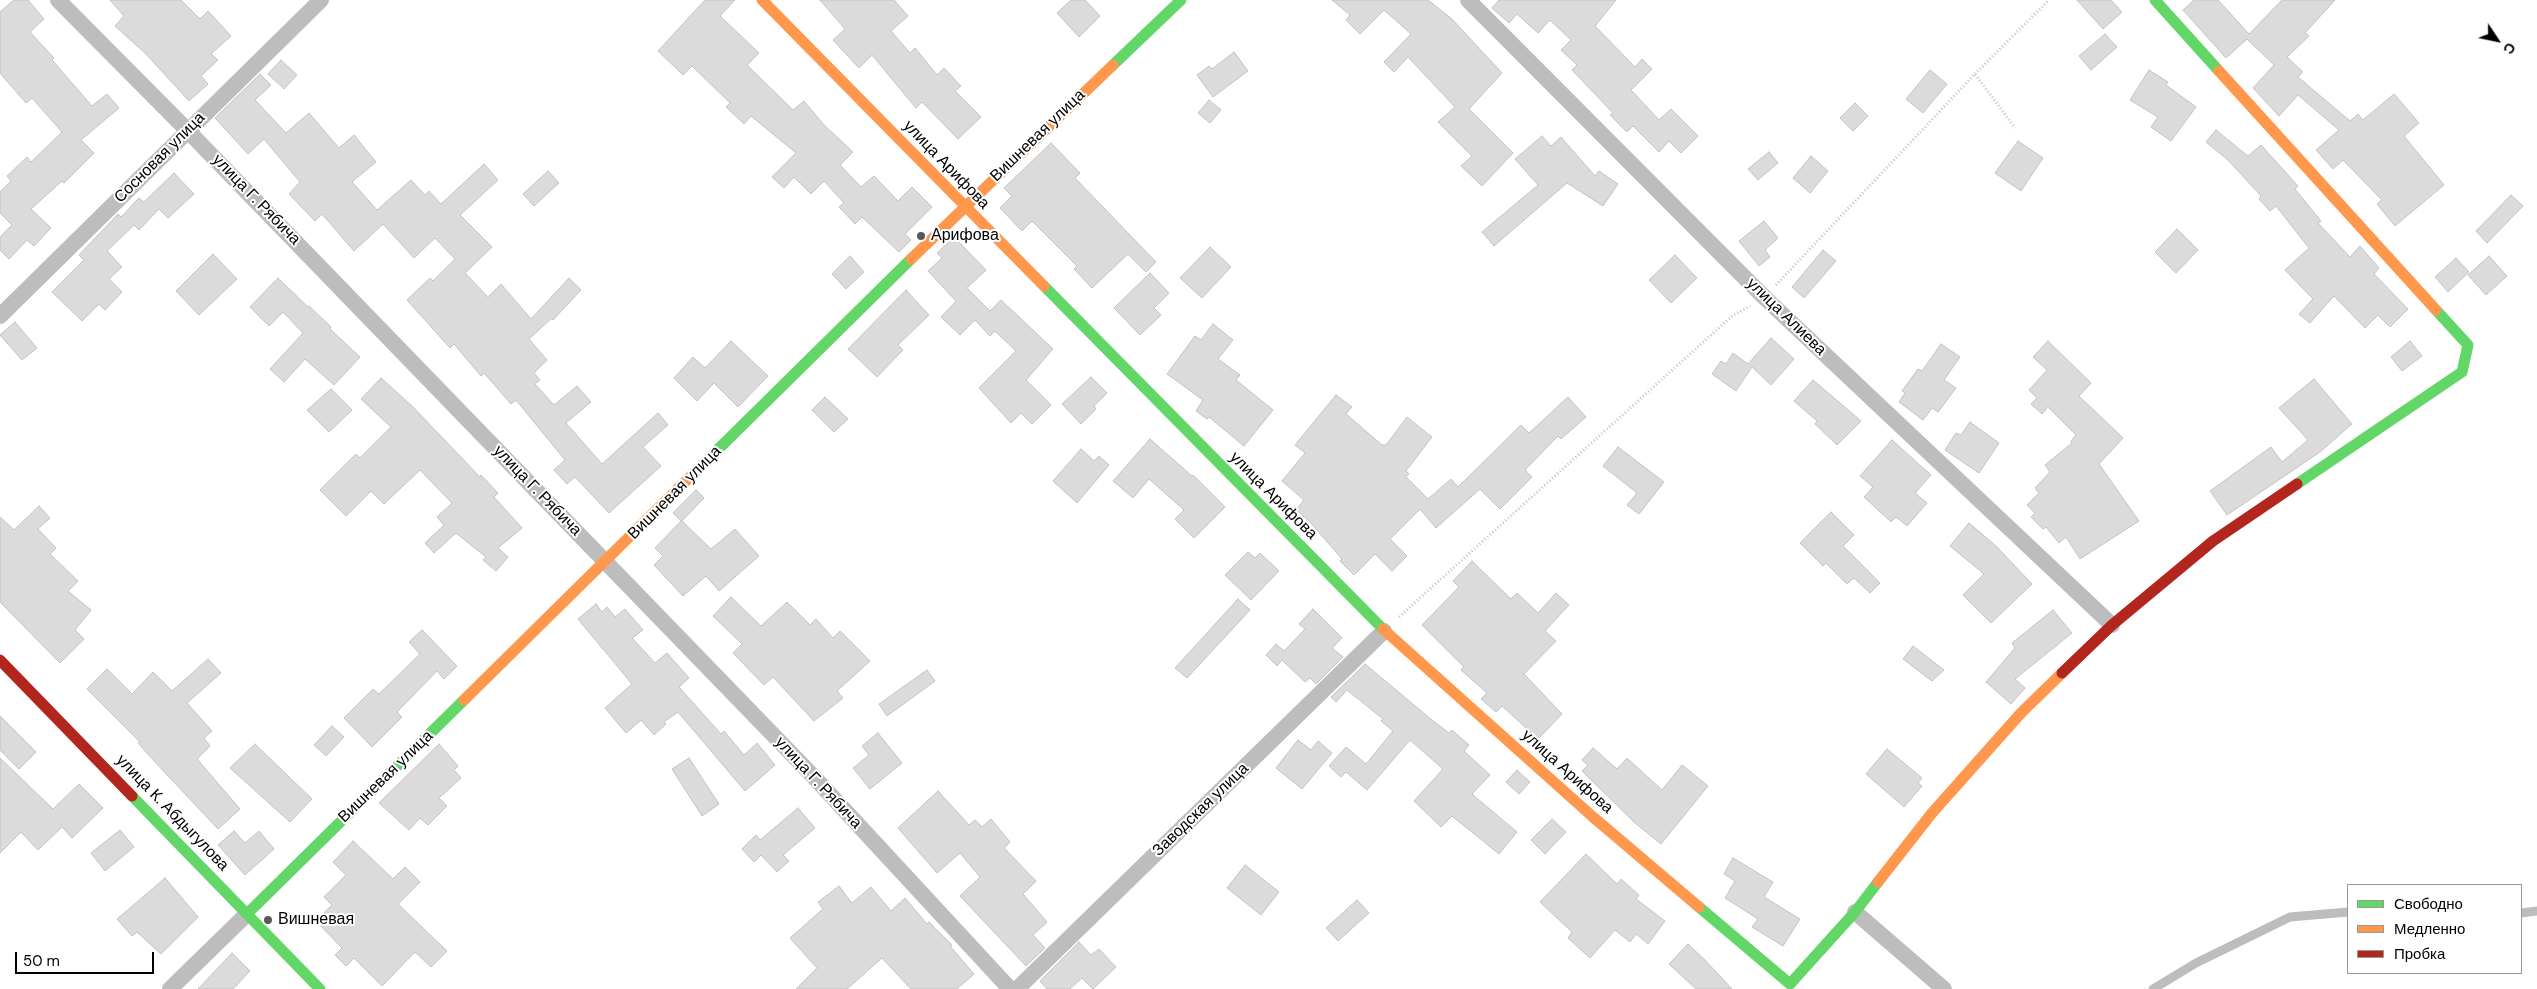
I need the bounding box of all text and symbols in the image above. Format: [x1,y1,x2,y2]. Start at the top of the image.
north arrow [2472,15,2522,65]
text: С [2499,39,2520,58]
street label: Вишневая улица [987,86,1089,186]
street label: Сосновая улица [111,109,209,207]
street label: улица Арифова [899,117,993,213]
street label: улица Г. Рябича [208,151,304,249]
place label: Арифова [931,226,999,246]
marker: Арифова [915,230,927,242]
street label: улица Алиева [1742,274,1830,360]
street label: улица Г. Рябича [489,442,585,540]
street label: Вишневая улица [624,442,726,544]
street label: улица Арифова [1225,448,1321,544]
street label: улица Арифова [1517,726,1617,818]
street label: Вишневая улица [335,727,437,827]
street label: улица Г. Рябича [771,733,865,833]
street label: улица К. Абдыгулова [112,751,232,875]
street label: Заводская улица [1149,759,1253,861]
legend [2347,884,2522,974]
text: Свободно [2394,894,2463,914]
place label: Вишневая [278,910,354,930]
marker: Вишневая [262,914,274,926]
text: Медленно [2394,919,2465,939]
scale bar [18,942,156,974]
text: Пробка [2394,944,2445,964]
text: 50 m [23,951,60,971]

